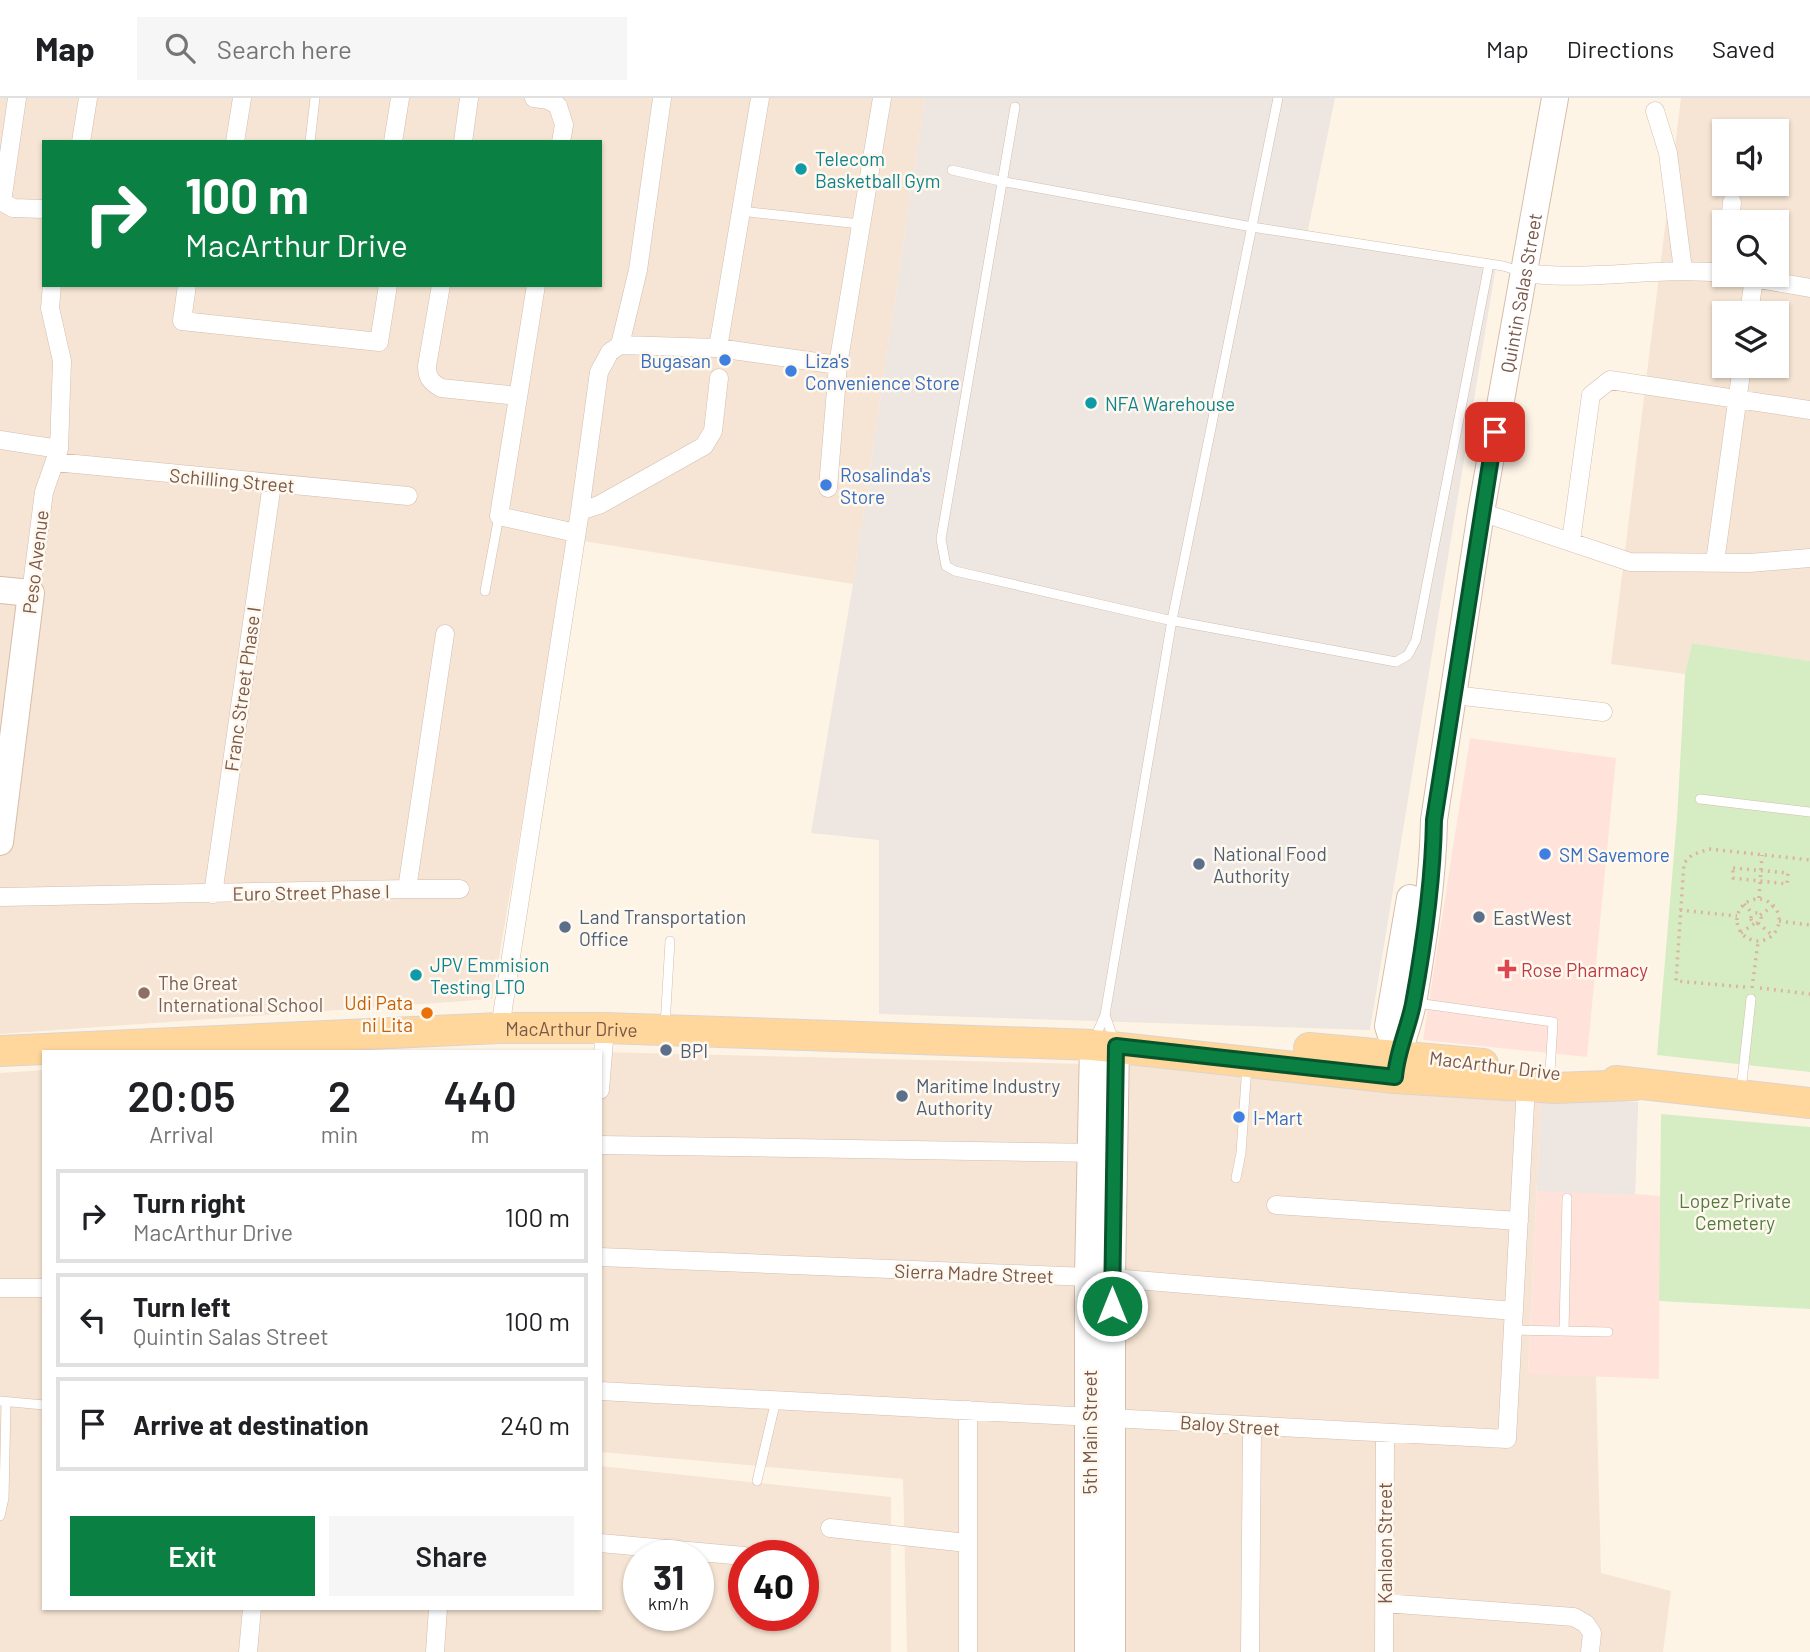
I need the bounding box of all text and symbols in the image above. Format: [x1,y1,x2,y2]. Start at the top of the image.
search box [137,17,627,80]
text: Map [35,28,95,68]
icon: search [161,29,199,67]
text: Search here [217,33,352,64]
text: Map [1486,34,1529,63]
text: Directions [1567,34,1674,63]
text: Saved [1712,34,1775,63]
map controls [1712,119,1789,378]
button: sound [1712,119,1789,196]
place label: Telecom Basketball Gym [815,147,940,192]
marker: Telecom Basketball Gym [793,161,809,177]
text: 100 m [185,165,309,224]
icon: right [70,168,161,259]
button: search [1712,210,1789,287]
street label: Quintin Salas Street [1495,211,1546,374]
text: MacArthur Drive [185,225,408,263]
button: layers [1712,301,1789,378]
place label: Bugasan [640,349,711,372]
place label: Liza's Convenience Store [805,349,960,394]
marker: Bugasan [717,352,733,368]
marker: Liza's Convenience Store [783,363,799,379]
place label: NFA Warehouse [1105,392,1235,415]
marker: NFA Warehouse [1083,395,1099,411]
pin [1465,402,1525,462]
icon: arrive [1476,413,1514,451]
street label: Schilling Street [168,463,296,497]
place label: Rosalinda's Store [840,463,931,508]
marker: Rosalinda's Store [818,477,834,493]
street label: Peso Avenue [17,509,53,615]
street label: Franc Street Phase I [219,605,265,773]
place label: National Food Authority [1213,842,1327,887]
place label: SM Savemore [1559,843,1670,866]
marker: SM Savemore [1537,846,1553,862]
marker: National Food Authority [1191,856,1207,872]
street label: Euro Street Phase I [232,879,390,905]
place label: Land Transportation Office [579,905,746,950]
place label: EastWest [1493,906,1572,929]
marker: EastWest [1471,909,1487,925]
marker: Land Transportation Office [557,919,573,935]
place label: JPV Emmision Testing LTO [430,953,549,998]
place label: Rose Pharmacy [1521,958,1648,981]
marker: Rose Pharmacy [1499,961,1515,977]
marker: JPV Emmision Testing LTO [408,967,424,983]
place label: The Great International School [158,971,323,1016]
marker: The Great International School [136,985,152,1001]
place label: Udi Pata ni Lita [344,991,413,1036]
marker: Udi Pata ni Lita [419,1005,435,1021]
street label: MacArthur Drive [505,1017,638,1041]
place label: BPI [680,1039,708,1062]
marker: BPI [658,1042,674,1058]
street label: MacArthur Drive [1428,1046,1562,1084]
text: 20:05 [127,1070,235,1120]
text: 2 [328,1070,351,1120]
text: 440 [444,1070,517,1120]
place label: Maritime Industry Authority [916,1074,1060,1119]
marker: Maritime Industry Authority [894,1088,910,1104]
place label: I-Mart [1253,1106,1303,1129]
marker: I-Mart [1231,1109,1247,1125]
text: Arrival [149,1120,214,1148]
text: min [321,1120,358,1148]
text: m [471,1120,490,1148]
text: Turn right [133,1187,246,1218]
park label: Lopez Private Cemetery [1679,1189,1791,1234]
icon: right [74,1197,112,1235]
text: 100 m [505,1201,570,1232]
text: MacArthur Drive [133,1218,293,1246]
street label: Sierra Madre Street [894,1259,1054,1287]
position arrow [1075,1269,1149,1343]
text: Turn left [133,1291,231,1322]
icon: left [74,1301,112,1339]
text: 100 m [505,1305,570,1336]
text: Quintin Salas Street [133,1322,329,1350]
street label: 5th Main Street [1078,1370,1101,1494]
icon: arrive [74,1405,112,1443]
text: Arrive at destination [133,1409,369,1440]
text: 240 m [500,1409,570,1440]
street label: Baloy Street [1179,1410,1281,1440]
street label: Kanlaon Street [1373,1482,1396,1604]
button: Exit [70,1516,315,1596]
button: Share [329,1516,574,1596]
speed limit sign: 40 [728,1540,819,1631]
text: 31 [653,1555,684,1597]
text: km/h [648,1592,689,1614]

